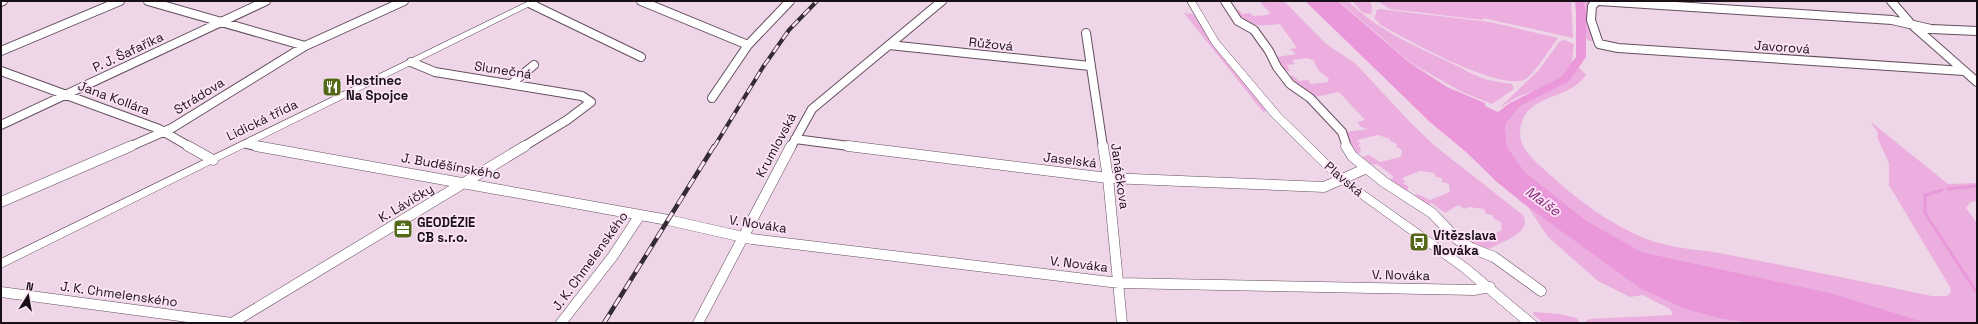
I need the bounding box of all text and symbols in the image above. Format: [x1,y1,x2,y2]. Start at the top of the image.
street label: P. J. Šafaříka [90,28,167,76]
street label: Růžová [968,33,1015,55]
street label: Javorová [1753,37,1811,57]
street label: Slunečná [473,57,533,83]
place label: Hostinec Na Spojce [346,72,408,104]
street label: Strádova [171,74,228,118]
restaurant icon: Hostinec Na Spojce [321,76,343,98]
street label: Jana Kollára [76,77,153,119]
street label: Lidická třída [224,95,301,145]
street label: Krumlovská [752,109,800,180]
street label: Janáčkova [1107,142,1133,211]
street label: Jaselská [1042,148,1098,172]
street label: J. Buděšínského [400,149,502,183]
street label: Plavská [1321,158,1368,201]
street label: K. Lávičky [375,180,437,226]
water label: Malše [1522,182,1565,220]
street label: J. K. Chmelenského [548,208,632,314]
street label: V. Nováka [728,211,789,237]
place label: GEODÉZIE CB s.r.o. [417,214,475,246]
office icon: GEODÉZIE CB s.r.o. [392,218,414,240]
place label: Vítězslava Nováka [1433,227,1497,259]
bus stop icon: Vítězslava Nováka [1408,231,1430,253]
street label: V. Nováka [1049,252,1109,276]
street label: V. Nováka [1372,266,1431,284]
north arrow [8,276,48,316]
street label: J. K. Chmelenského [59,277,179,311]
text: N [25,279,35,294]

